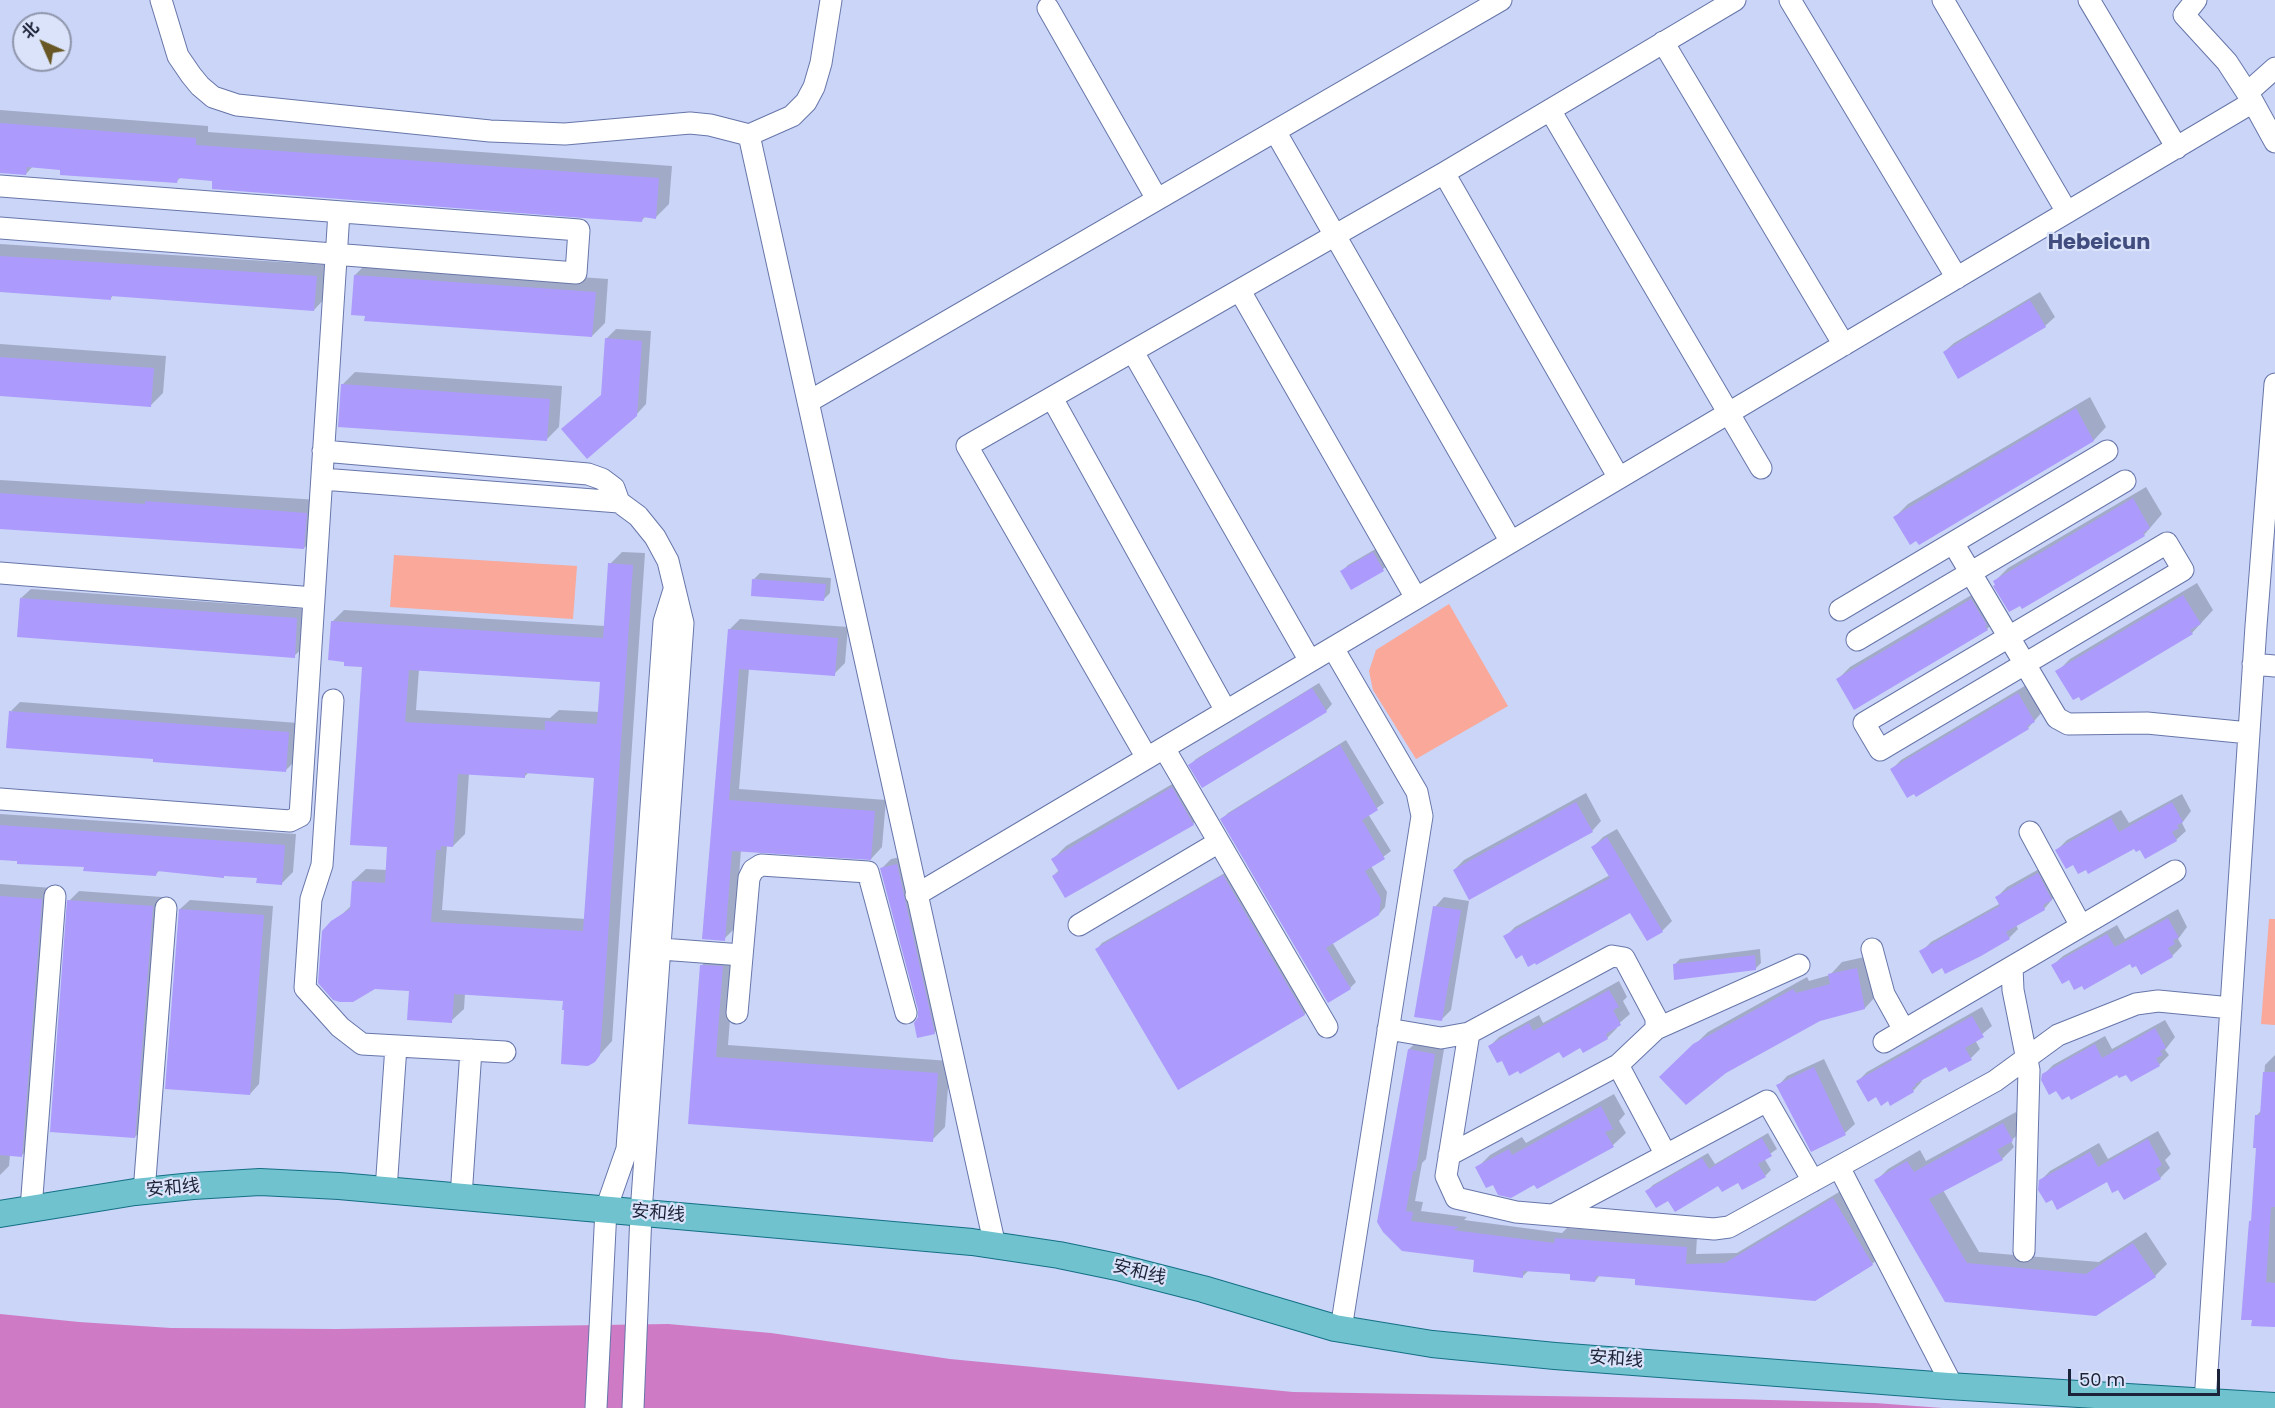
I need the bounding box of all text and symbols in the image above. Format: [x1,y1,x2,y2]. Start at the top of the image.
north arrow [12,12,72,72]
text: 北 [17,17,44,44]
district label: Hebeicun [2048,231,2150,257]
street label: 安和线 [145,1176,201,1202]
street label: 安和线 [630,1201,686,1227]
street label: 安和线 [1110,1256,1168,1290]
street label: 安和线 [1588,1347,1644,1373]
scale bar [2071,1357,2222,1395]
text: 50 m [2079,1367,2125,1392]

